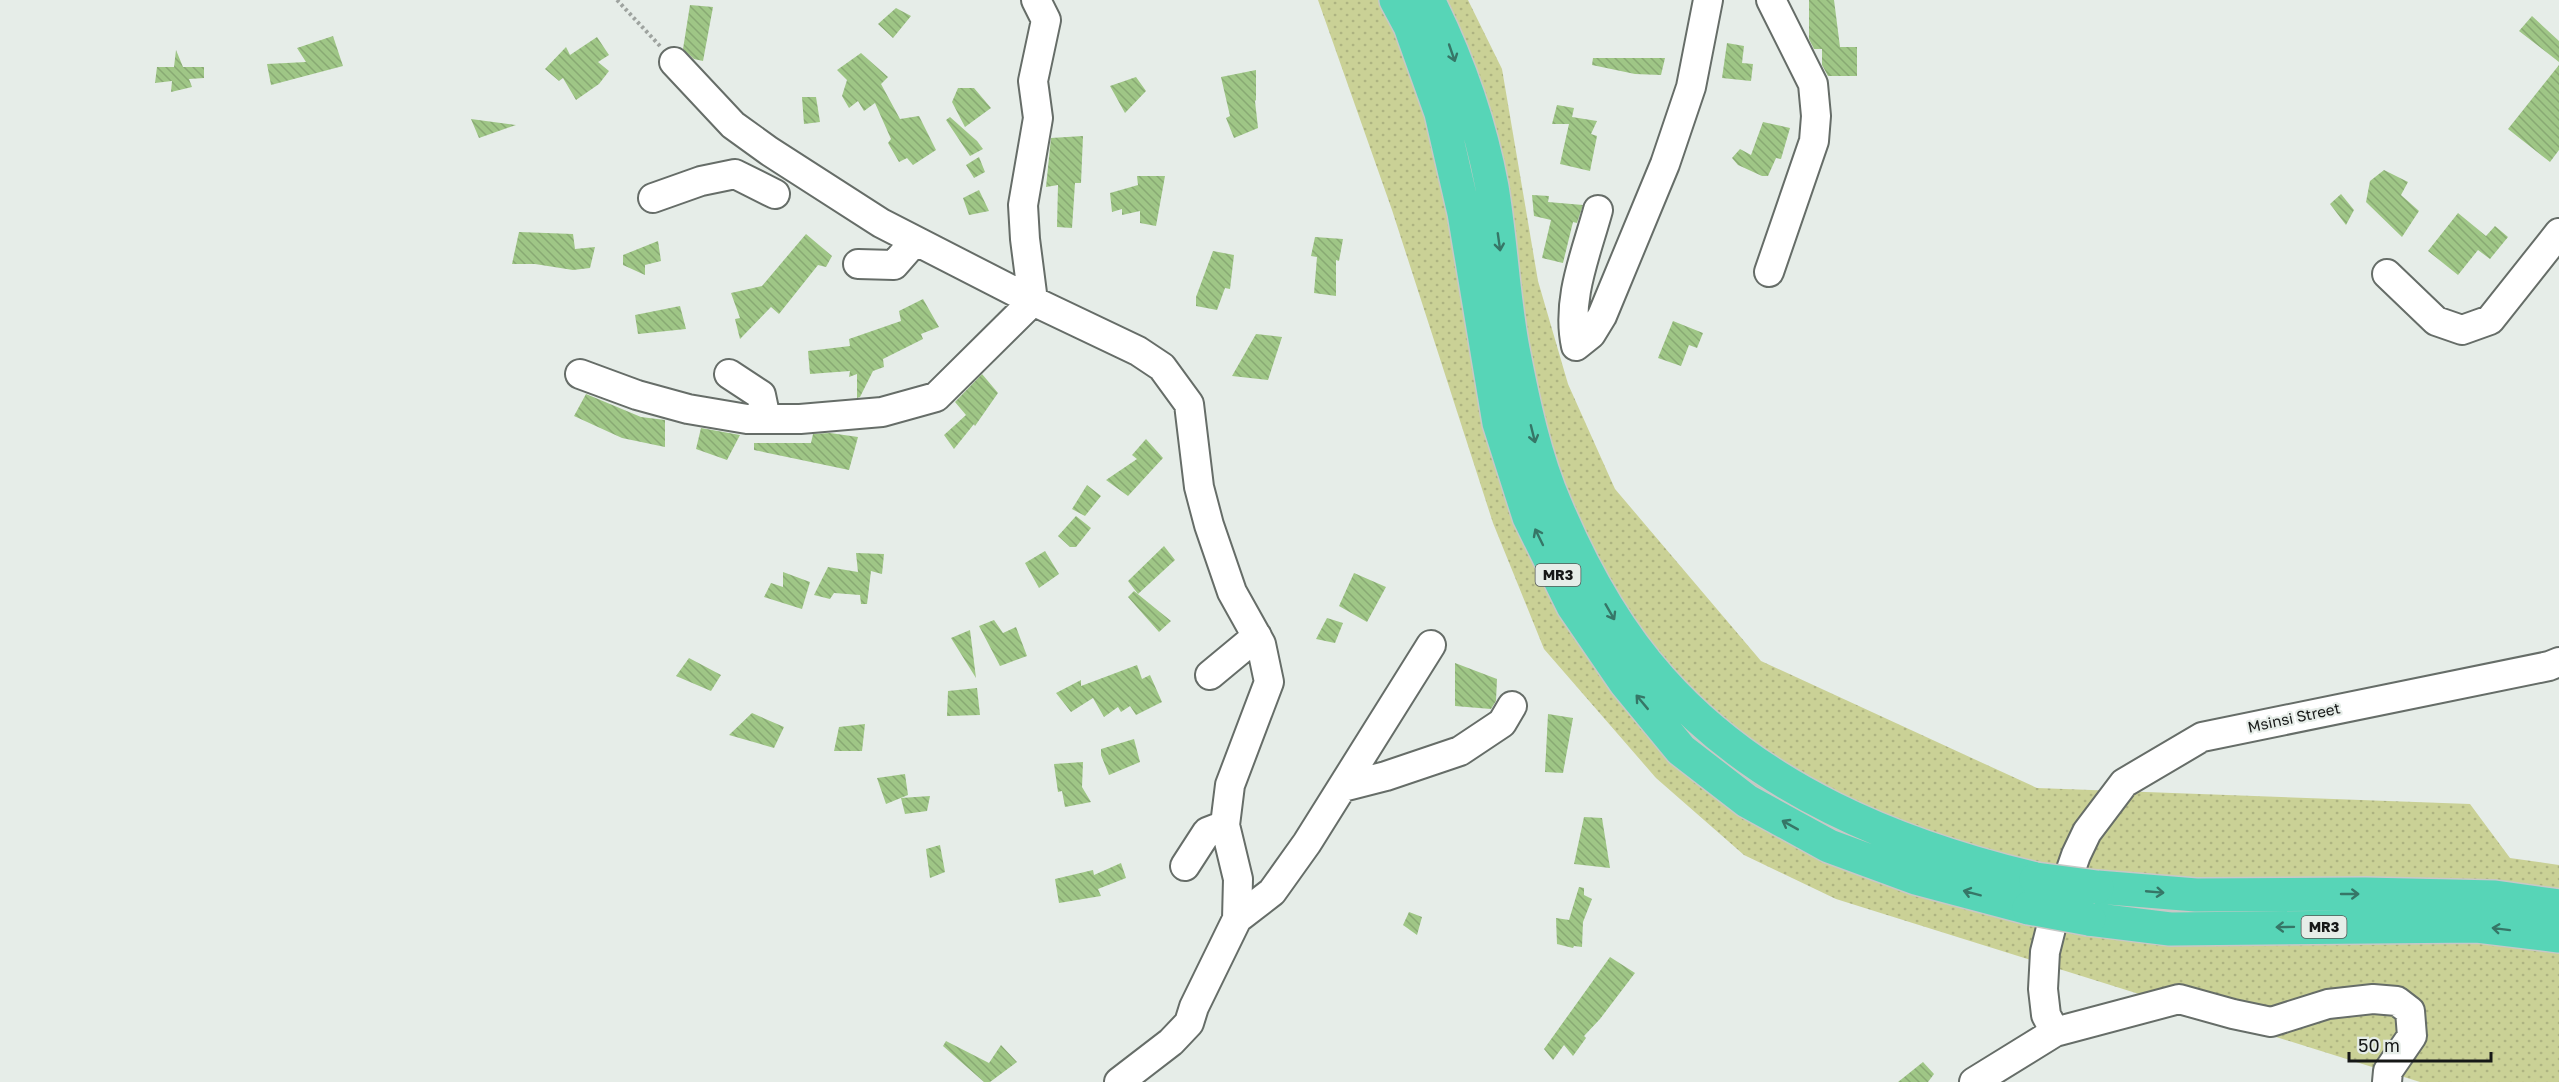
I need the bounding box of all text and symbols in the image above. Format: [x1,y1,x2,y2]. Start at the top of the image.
one-way arrow [1448,43,1459,62]
one-way arrow [1494,232,1505,251]
one-way arrow [1528,424,1540,443]
one-way arrow [1533,529,1545,546]
road number: MR3 [1536,564,1580,586]
one-way arrow [1605,603,1617,620]
one-way arrow [1635,694,1648,710]
street label: Msinsi Street [2246,698,2342,736]
one-way arrow [1782,819,1800,830]
one-way arrow [1963,887,1982,898]
one-way arrow [2144,887,2164,898]
one-way arrow [2339,888,2359,900]
road number: MR3 [2302,916,2346,938]
one-way arrow [2276,921,2296,933]
one-way arrow [2491,923,2511,934]
scale bar [2349,1025,2492,1063]
text: 50 m [2358,1034,2400,1056]

